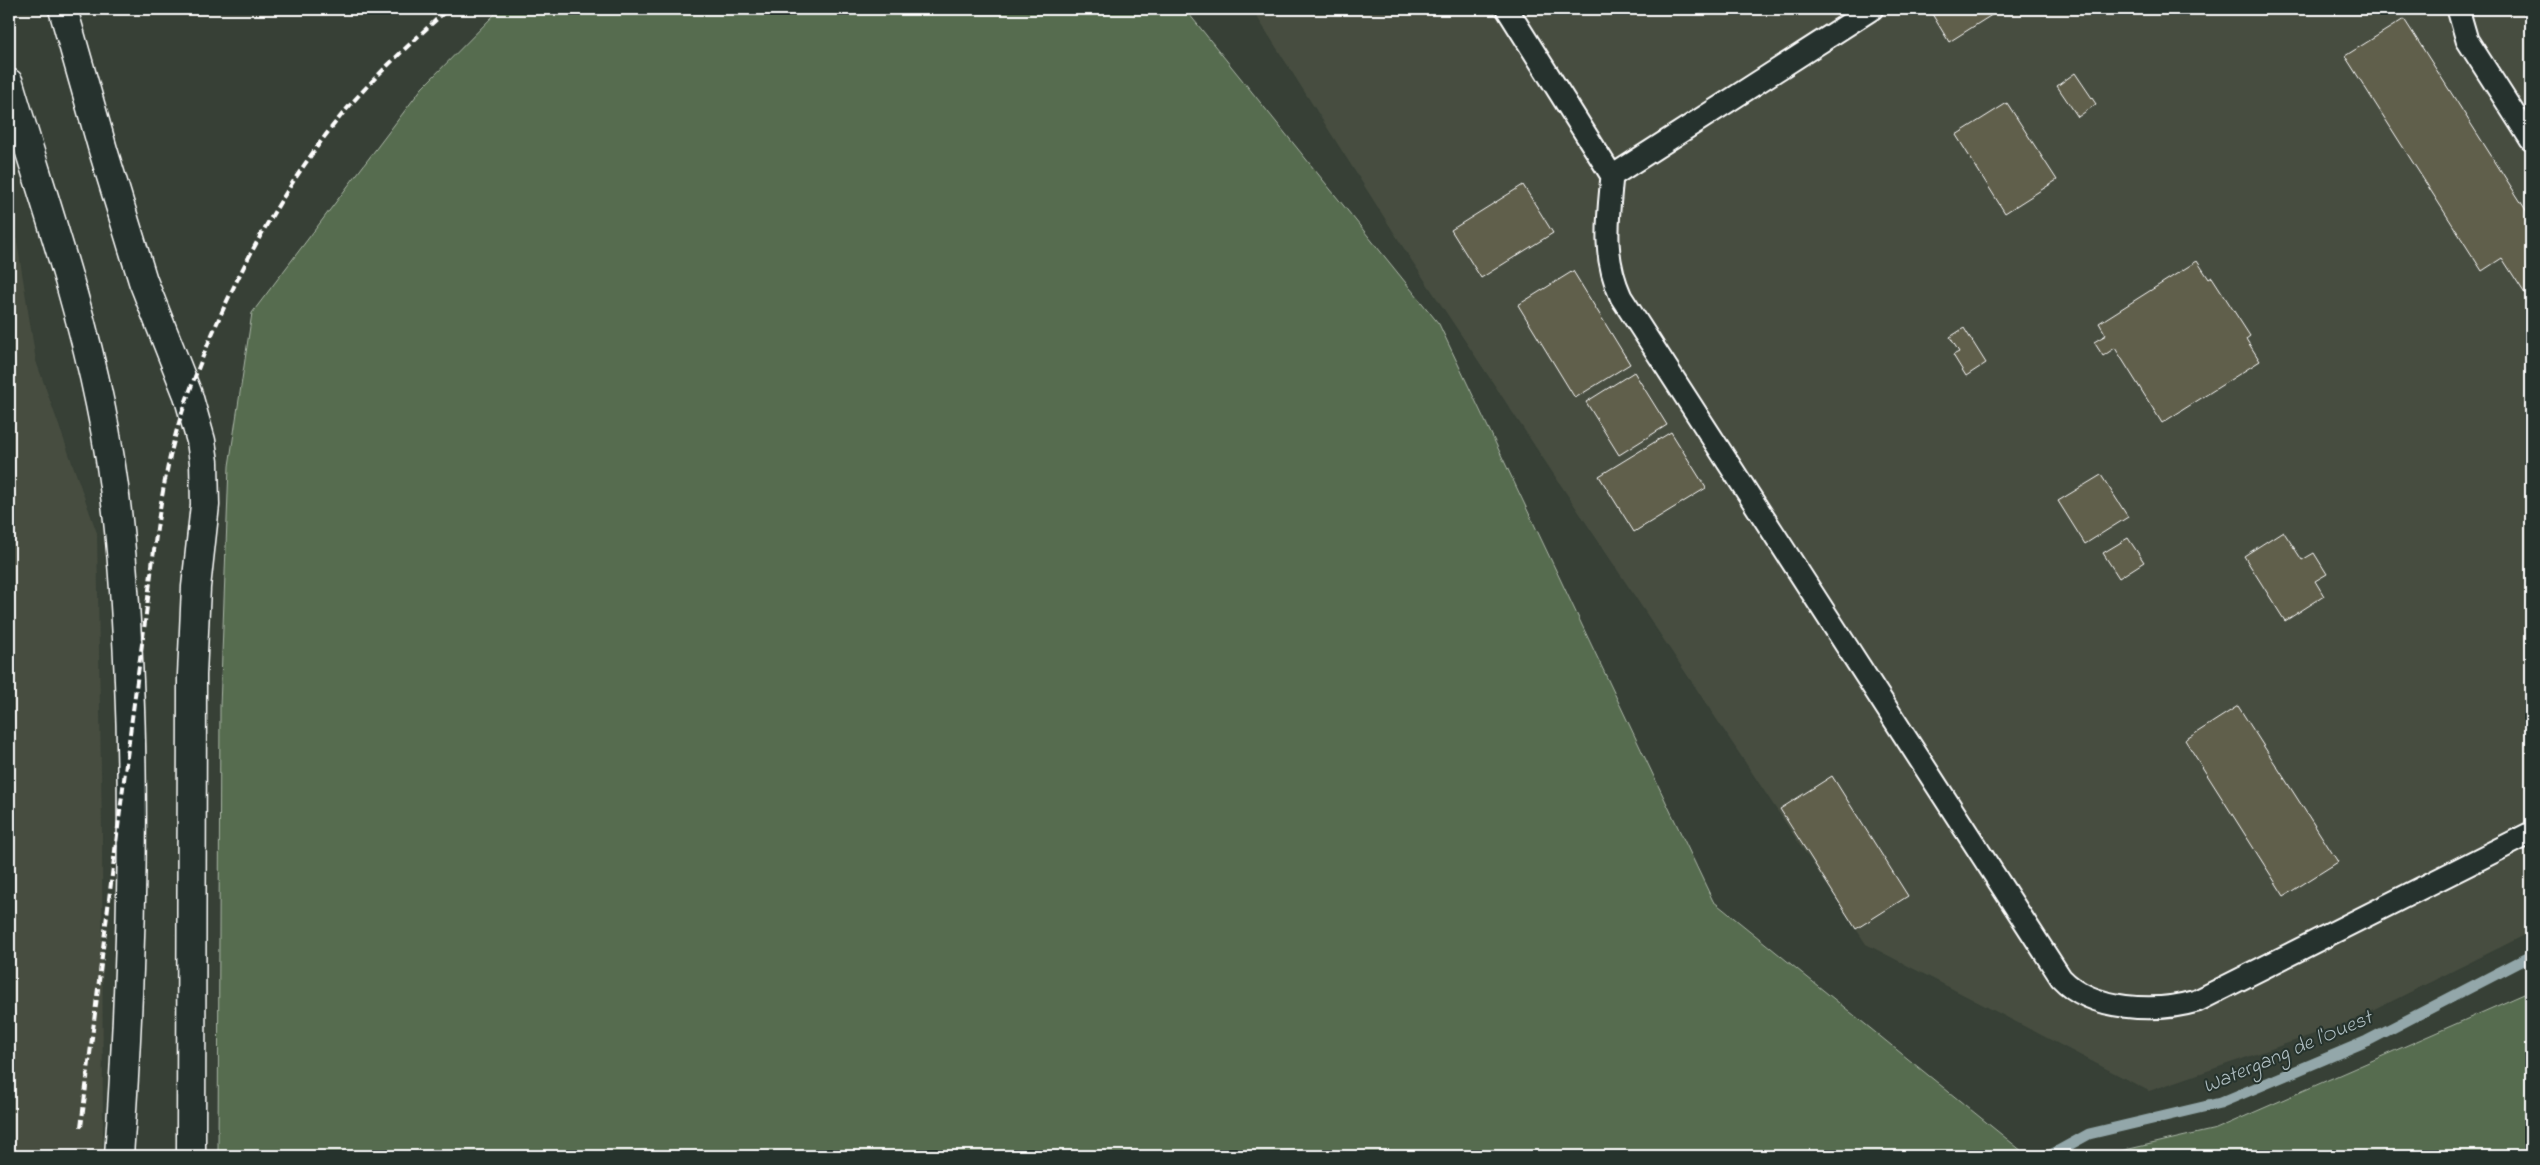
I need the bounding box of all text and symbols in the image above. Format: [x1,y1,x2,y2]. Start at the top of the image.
water label: Watergang de l'Ouest [2198,1003,2379,1103]

